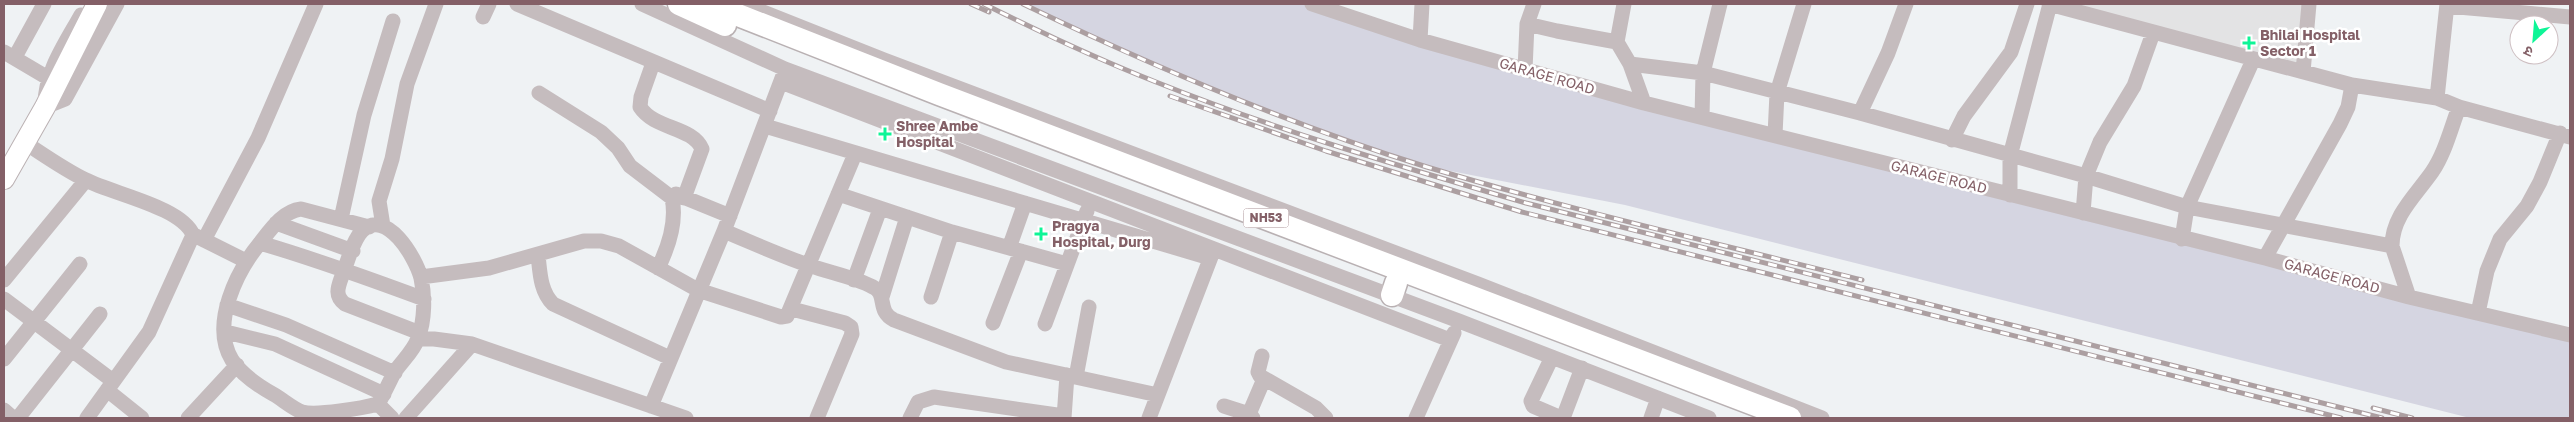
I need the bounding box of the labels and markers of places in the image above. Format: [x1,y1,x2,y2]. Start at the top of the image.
place label: Bhilai Hospital Sector 1 [2260,26,2360,59]
marker: Bhilai Hospital Sector 1 [2242,36,2256,50]
place label: Shree Ambe Hospital [896,117,978,150]
marker: Shree Ambe Hospital [878,127,892,141]
place label: Pragya Hospital, Durg [1052,217,1151,250]
marker: Pragya Hospital, Durg [1034,227,1048,241]

